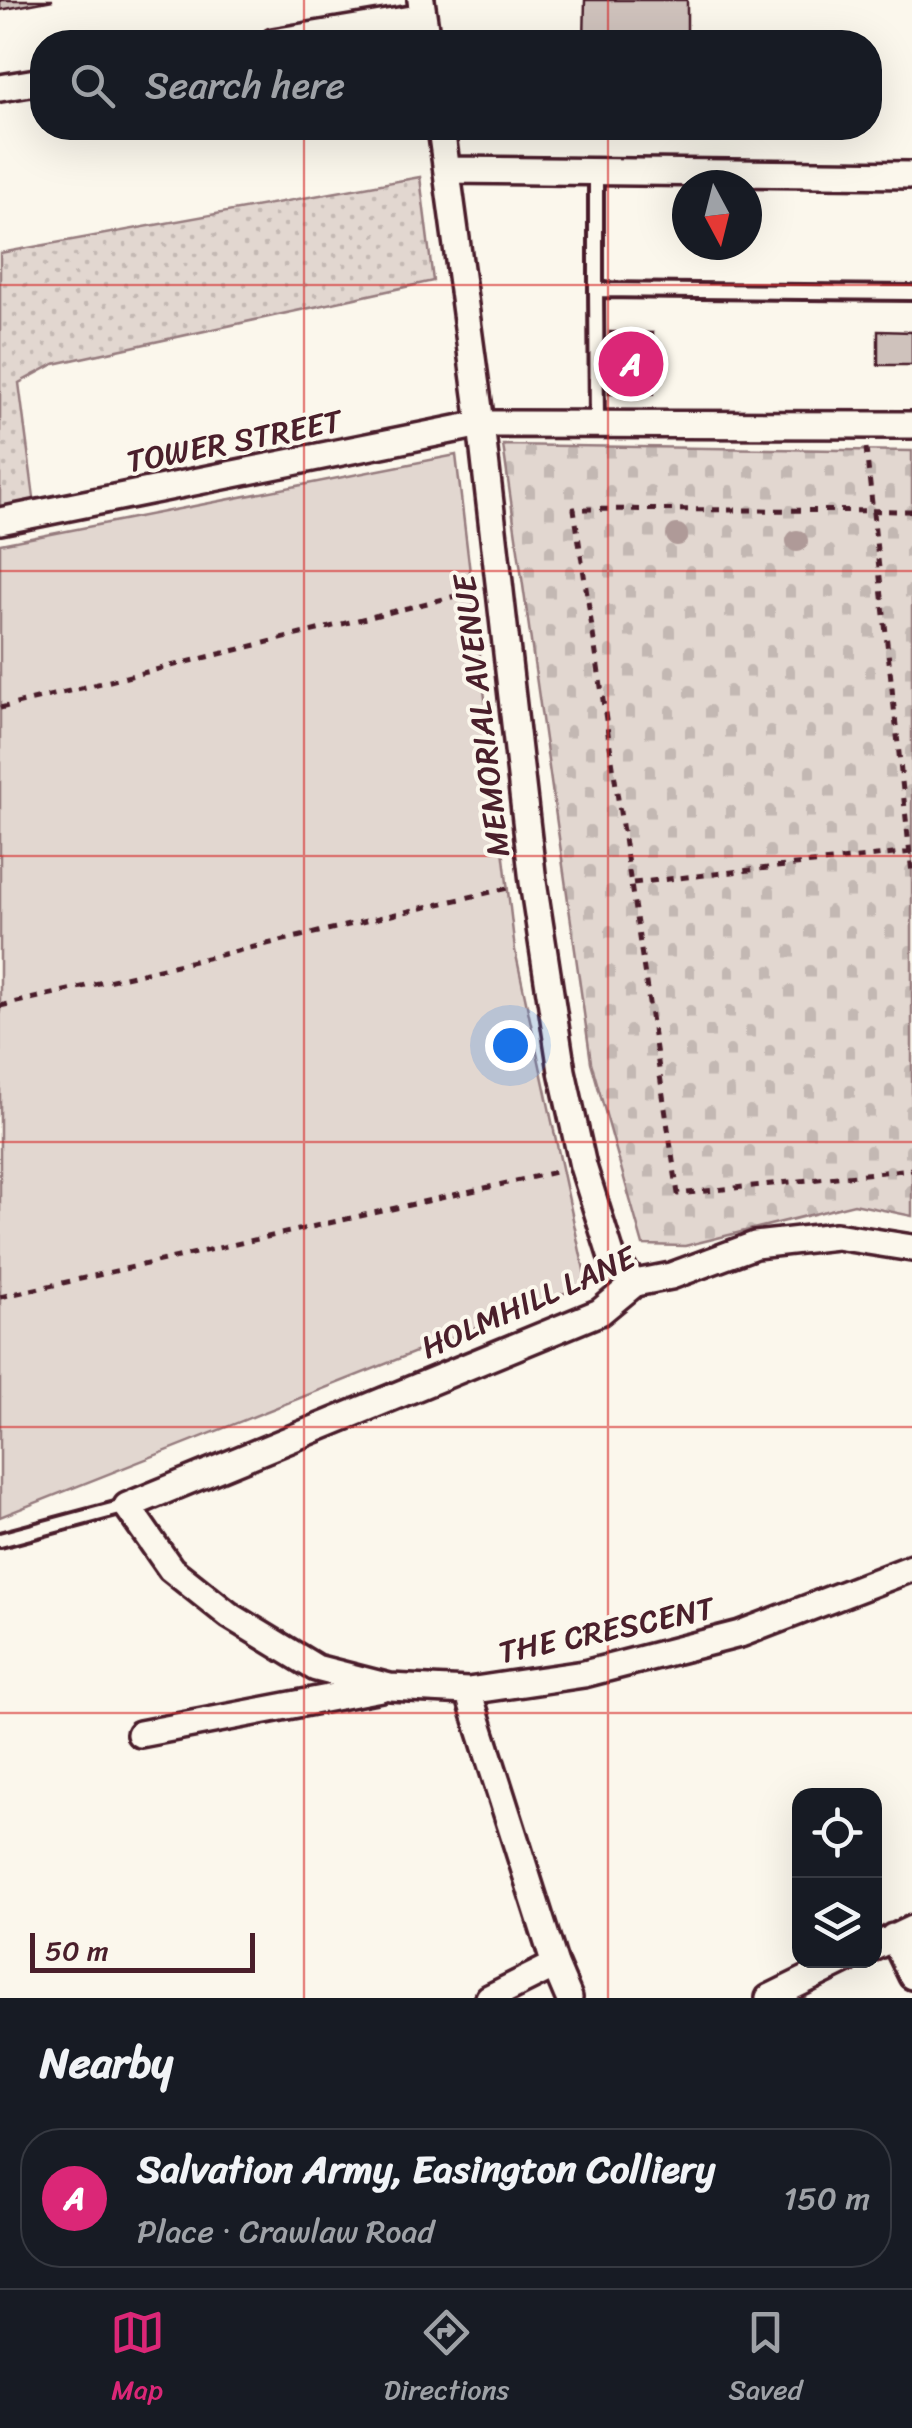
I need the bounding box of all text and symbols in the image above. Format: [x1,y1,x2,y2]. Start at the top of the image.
search box [30,30,882,140]
text: Search here [145,52,345,119]
icon: search [65,58,120,113]
north arrow [672,170,762,260]
pin: A [598,326,664,402]
street label: TOWER STREET [122,392,349,490]
street label: MEMORIAL AVENUE [436,569,527,860]
your location [485,1020,536,1071]
street label: HOLMHILL LANE [411,1229,647,1375]
street label: THE CRESCENT [493,1579,721,1681]
map controls [792,1788,882,1968]
button: locate [792,1788,882,1878]
button: layers [792,1878,882,1968]
text: 50 m [45,1926,109,1975]
scale bar [30,1928,255,1972]
text: Nearby [40,2026,173,2100]
text: Salvation Army, Easington Colliery [137,2136,715,2203]
text: A [64,2170,85,2227]
text: 150 m [784,2170,870,2227]
text: Place · Crawlaw Road [137,2203,434,2260]
tab: Map [110,2305,165,2414]
tab: Directions [384,2305,509,2414]
tab: Saved [729,2305,802,2414]

